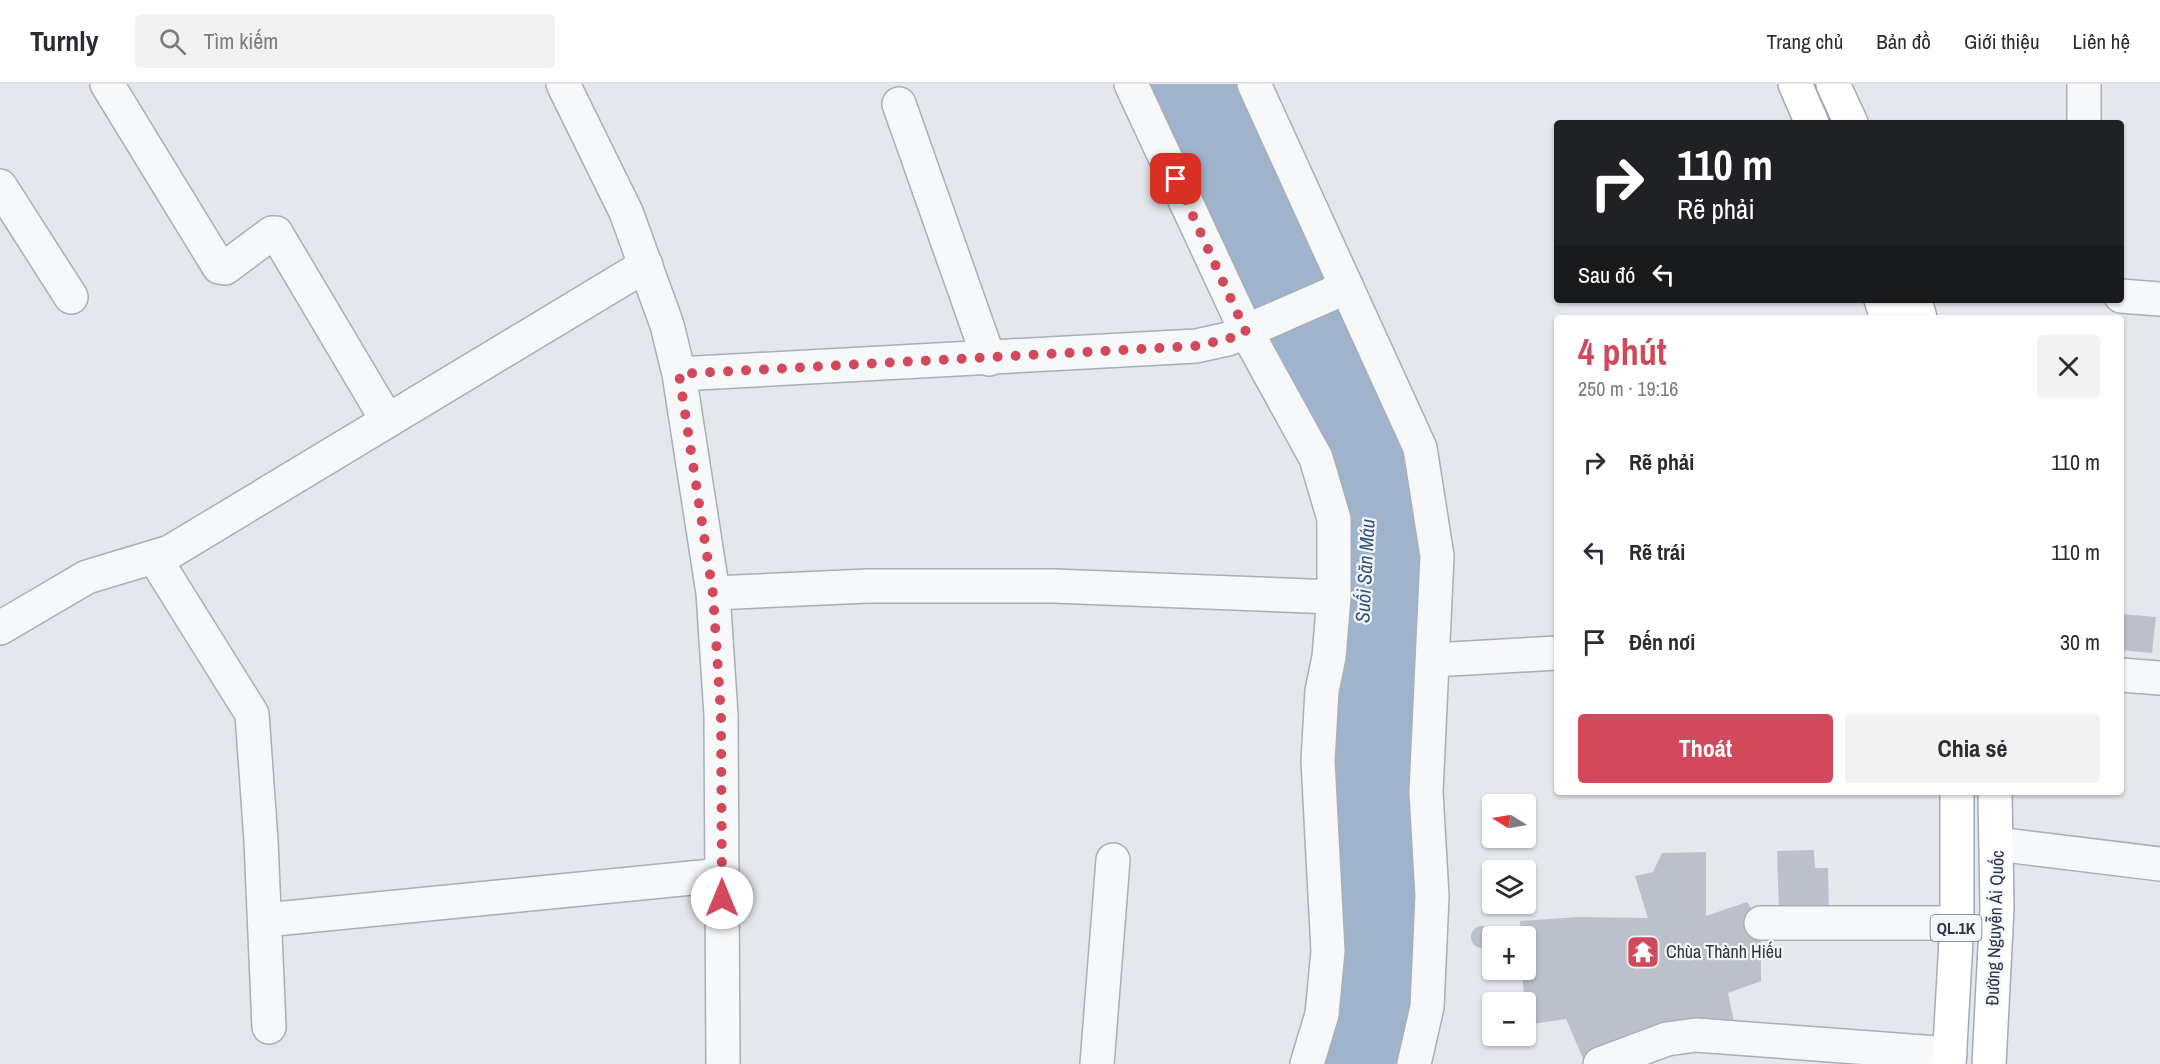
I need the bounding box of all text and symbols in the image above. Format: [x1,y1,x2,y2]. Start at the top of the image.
search box [135,14,555,68]
text: Turnly [30,22,99,60]
icon: search [156,25,189,58]
text: Tìm kiếm [204,26,278,56]
text: Trang chủ [1766,27,1843,56]
text: Bản đồ [1876,27,1931,56]
text: Giới thiệu [1964,27,2040,56]
text: Liên hệ [2073,27,2130,56]
text: 110 m [1677,137,1773,193]
icon: right [1578,144,1656,222]
pin [1150,153,1201,204]
icon: arrive [1159,162,1192,195]
text: Rẽ phải [1677,191,1755,227]
icon: left [1647,258,1680,291]
text: Sau đó [1578,260,1635,290]
text: 4 phút [1578,328,1667,376]
button: close [2037,335,2100,398]
text: 250 m · 19:16 [1578,375,1678,402]
icon: right [1578,446,1611,479]
text: Rẽ phải [1629,447,1694,477]
text: 110 m [2051,447,2100,477]
water label: Suối Săn Máu [1348,518,1381,624]
icon: left [1578,536,1611,569]
text: Rẽ trái [1629,537,1685,567]
text: 110 m [2051,537,2100,567]
icon: arrive [1578,626,1611,659]
text: Đến nơi [1629,627,1695,657]
text: 30 m [2060,627,2100,657]
button: Thoát [1578,714,1833,783]
button: Chia sẻ [1845,714,2100,783]
north arrow [1482,794,1536,848]
map controls [1482,794,1536,1046]
street label: Đường Nguyễn Ái Quốc [1979,850,2010,1006]
button: layers [1482,860,1536,914]
position arrow [690,866,754,930]
road number: QL.1K [1930,915,1982,941]
button: + [1482,926,1536,980]
temple icon: Chùa Thành Hiếu [1625,934,1661,970]
place label: Chùa Thành Hiếu [1666,939,1782,964]
button: − [1482,992,1536,1046]

